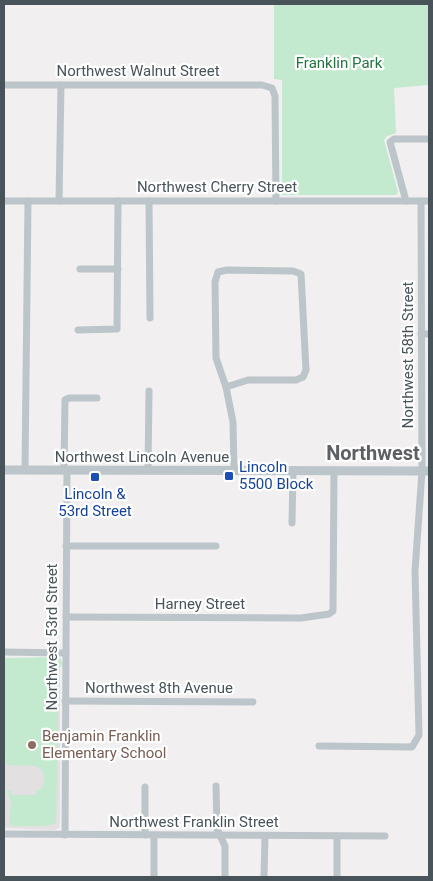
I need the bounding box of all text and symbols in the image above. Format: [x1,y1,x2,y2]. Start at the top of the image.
park label: Franklin Park [296,54,383,72]
street label: Northwest Walnut Street [56,62,220,80]
street label: Northwest Cherry Street [137,178,297,196]
street label: Northwest 58th Street [399,282,417,428]
district label: Northwest [326,441,420,465]
street label: Northwest Lincoln Avenue [55,448,229,466]
place label: Lincoln 5500 Block [239,458,314,493]
marker: Lincoln 5500 Block [223,470,235,482]
marker: Lincoln & 53rd Street [89,471,101,483]
place label: Lincoln & 53rd Street [58,485,132,520]
street label: Northwest 53rd Street [43,563,61,711]
street label: Harney Street [155,595,245,613]
street label: Northwest 8th Avenue [85,679,233,697]
place label: Benjamin Franklin Elementary School [42,727,166,762]
marker: Benjamin Franklin Elementary School [26,739,38,751]
street label: Northwest Franklin Street [109,813,279,831]

